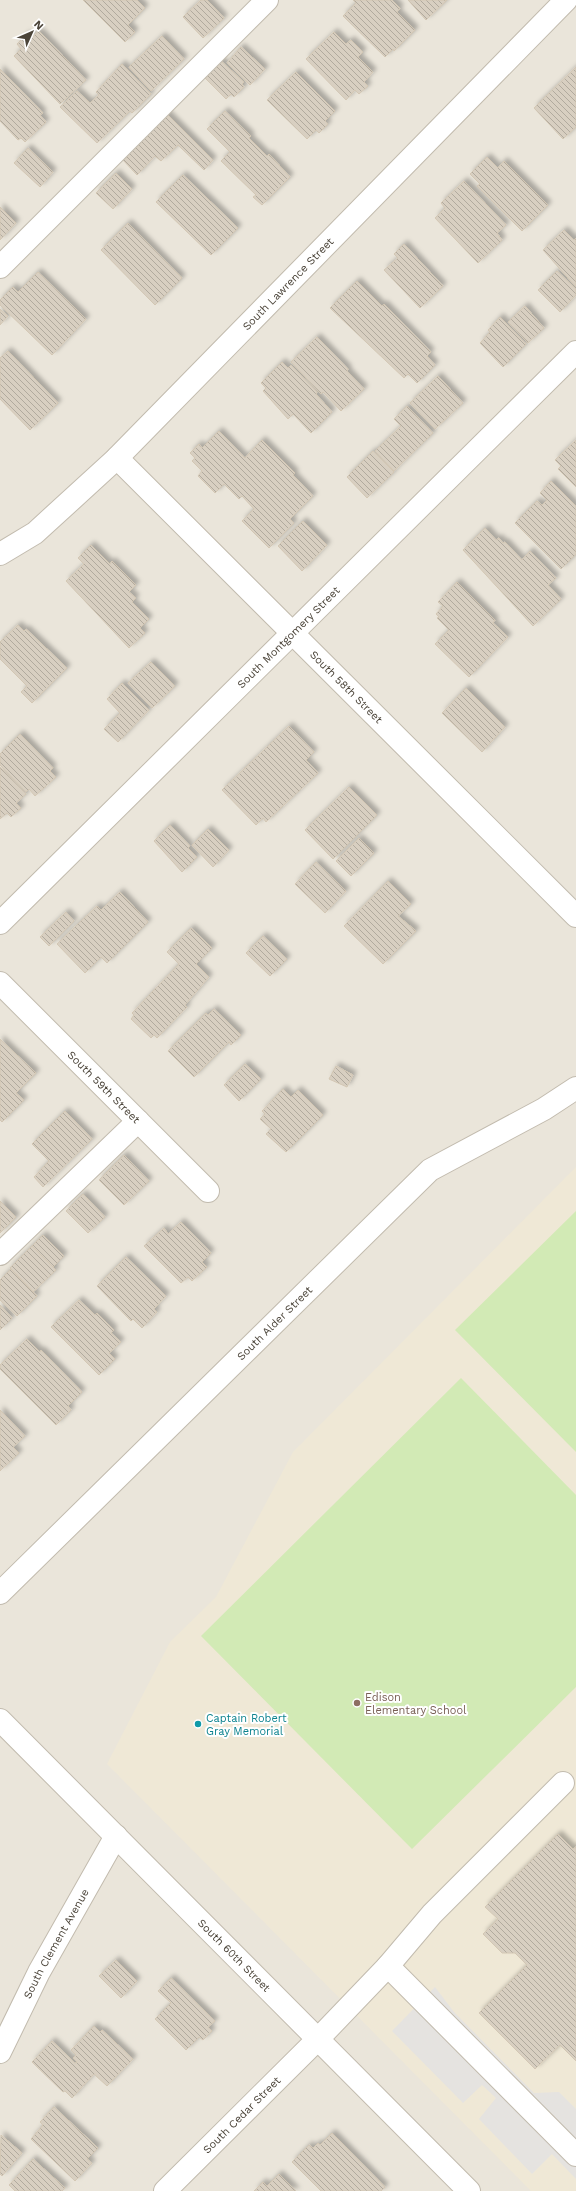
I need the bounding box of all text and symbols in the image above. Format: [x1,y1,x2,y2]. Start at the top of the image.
north arrow [12,12,52,52]
text: N [31,18,46,33]
street label: South Lawrence Street [240,234,336,333]
street label: South Montgomery Street [234,583,343,691]
street label: South 58th Street [307,648,386,726]
street label: South 59th Street [65,1048,143,1126]
street label: South Alder Street [234,1283,315,1363]
place label: Edison Elementary School [365,1691,467,1717]
marker: Edison Elementary School [352,1698,362,1708]
place label: Captain Robert Gray Memorial [206,1712,287,1738]
marker: Captain Robert Gray Memorial [193,1719,203,1729]
street label: South Clement Avenue [21,1886,91,2001]
street label: South 60th Street [195,1916,274,1995]
street label: South Cedar Street [200,2073,283,2156]

